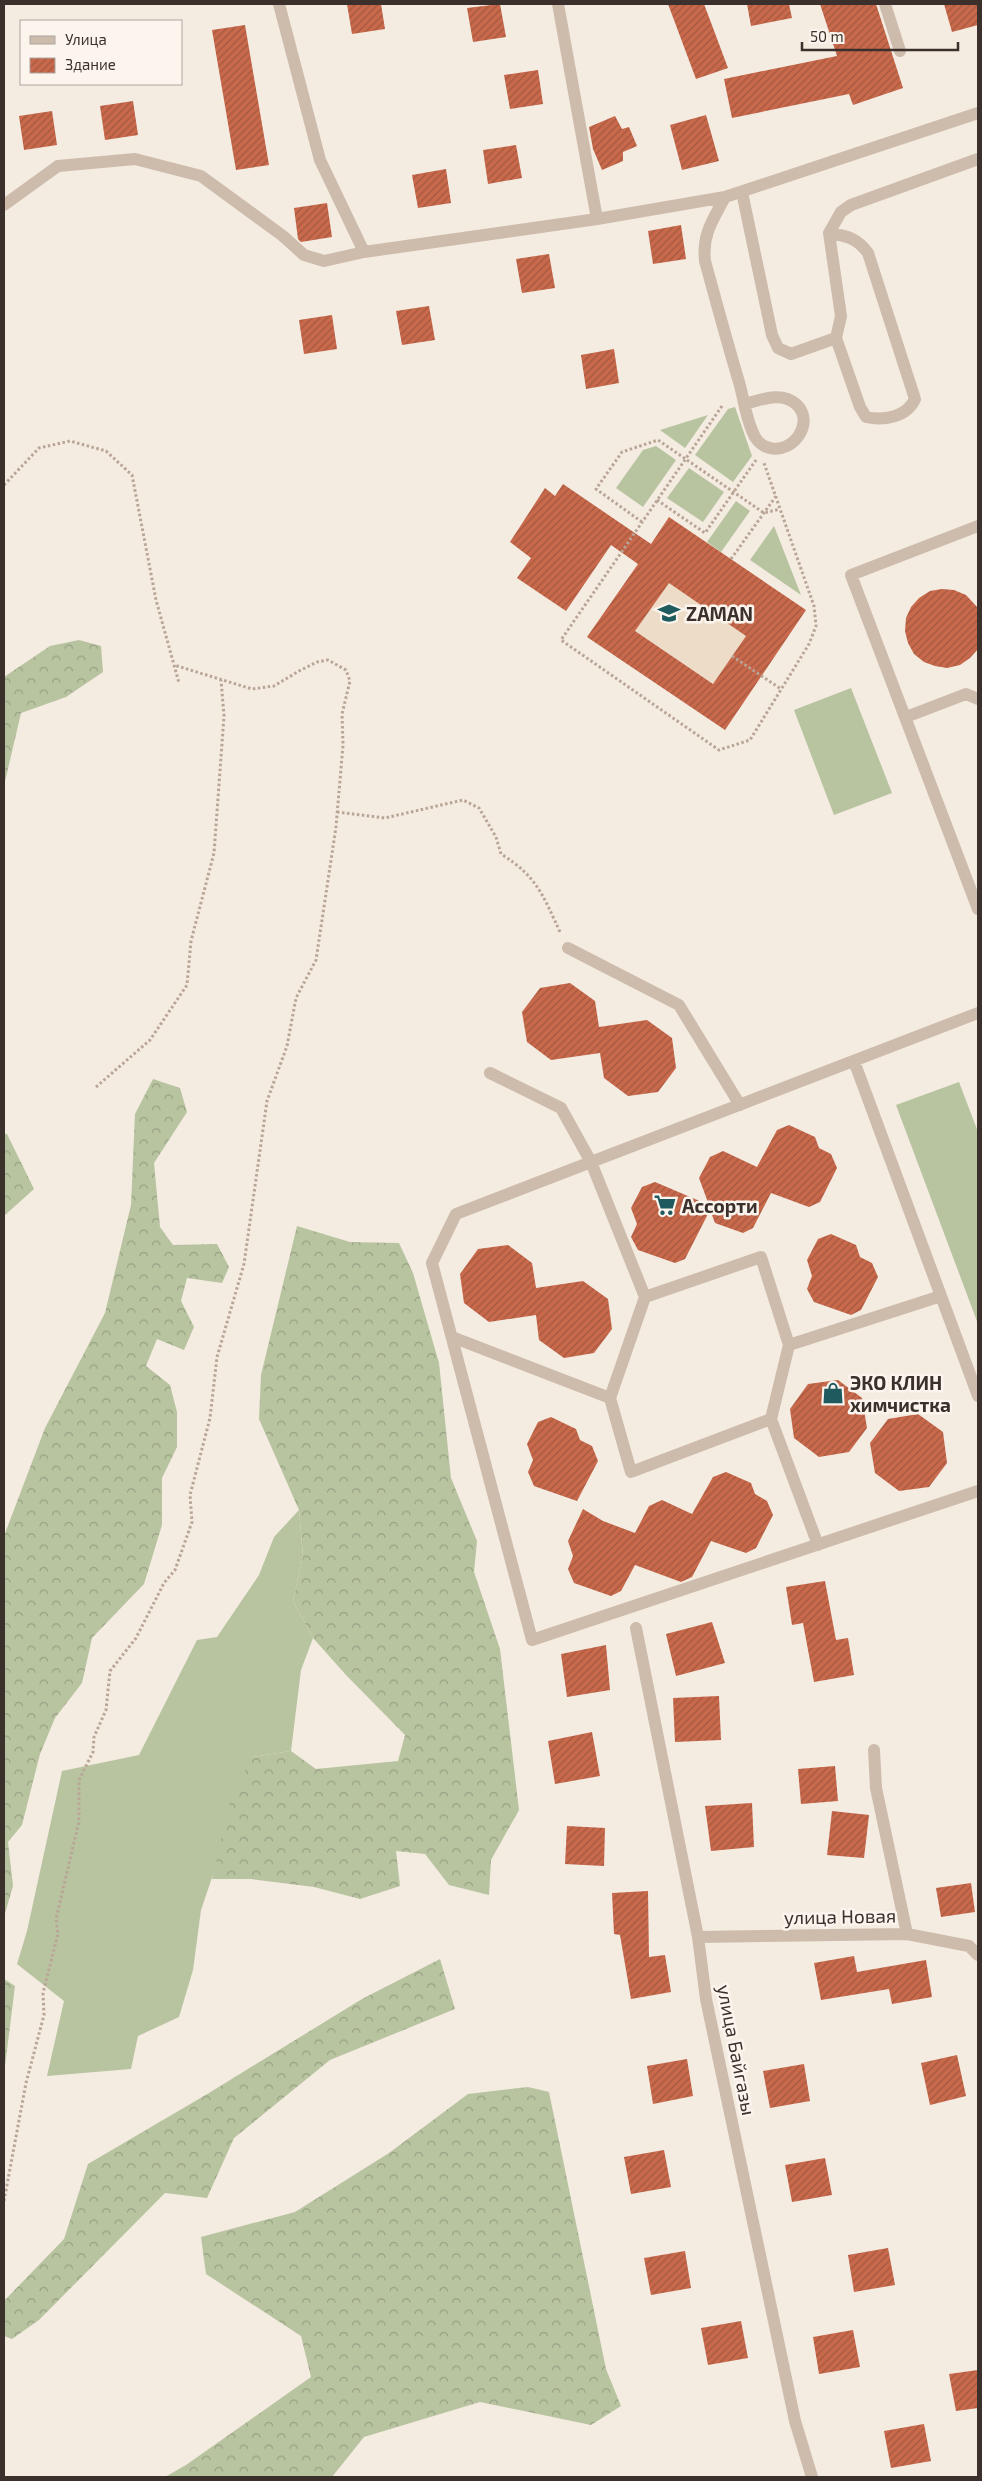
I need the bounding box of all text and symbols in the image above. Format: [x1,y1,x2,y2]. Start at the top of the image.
legend [20,20,182,85]
scale bar [802,20,958,52]
text: 50 m [810,27,844,45]
text: Улица [65,30,107,48]
text: Здание [65,55,116,73]
school or university icon: ZAMAN [656,600,682,626]
place label: ZAMAN [686,602,753,625]
supermarket icon: Ассорти [652,1192,678,1218]
place label: Ассорти [682,1194,758,1217]
place label: ЭКО КЛИН химчистка [850,1371,951,1416]
shop icon: ЭКО КЛИН химчистка [820,1380,846,1406]
street label: улица Новая [784,1904,896,1929]
street label: улица Байгазы [712,1983,761,2118]

